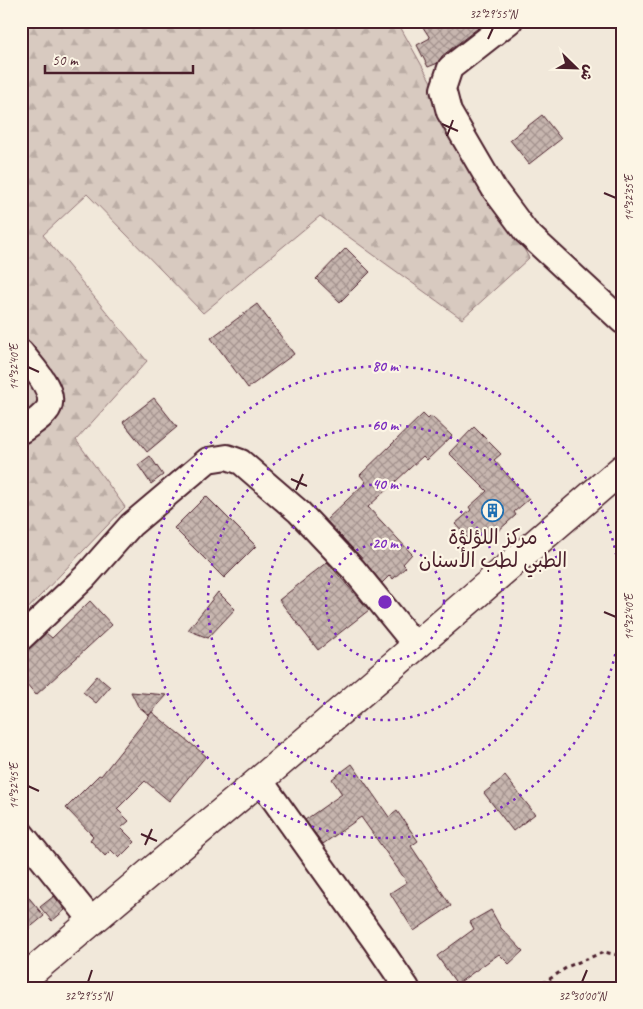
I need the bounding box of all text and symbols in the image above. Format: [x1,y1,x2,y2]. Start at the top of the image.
text: 32°29'55"N [469,6,518,22]
scale bar [45,42,192,74]
north arrow [550,42,600,92]
text: 50 m [52,51,79,70]
text: ش [577,62,598,83]
text: 14°32'35"E [621,173,637,221]
text: 14°32'40"E [6,342,22,390]
text: 80 m [372,357,399,376]
text: 60 m [372,416,399,435]
text: 40 m [372,475,399,494]
building icon: مركز اللؤلؤة الطبي لطب الأسنان [481,499,505,523]
place label: مركز اللؤلؤة الطبي لطب الأسنان [419,525,567,578]
text: 20 m [372,534,399,553]
text: 14°32'40"E [621,592,637,640]
centre of rings [376,593,394,611]
text: 14°32'45"E [6,761,22,809]
text: 32°29'55"N [64,988,113,1004]
text: 32°30'00"N [558,988,607,1004]

